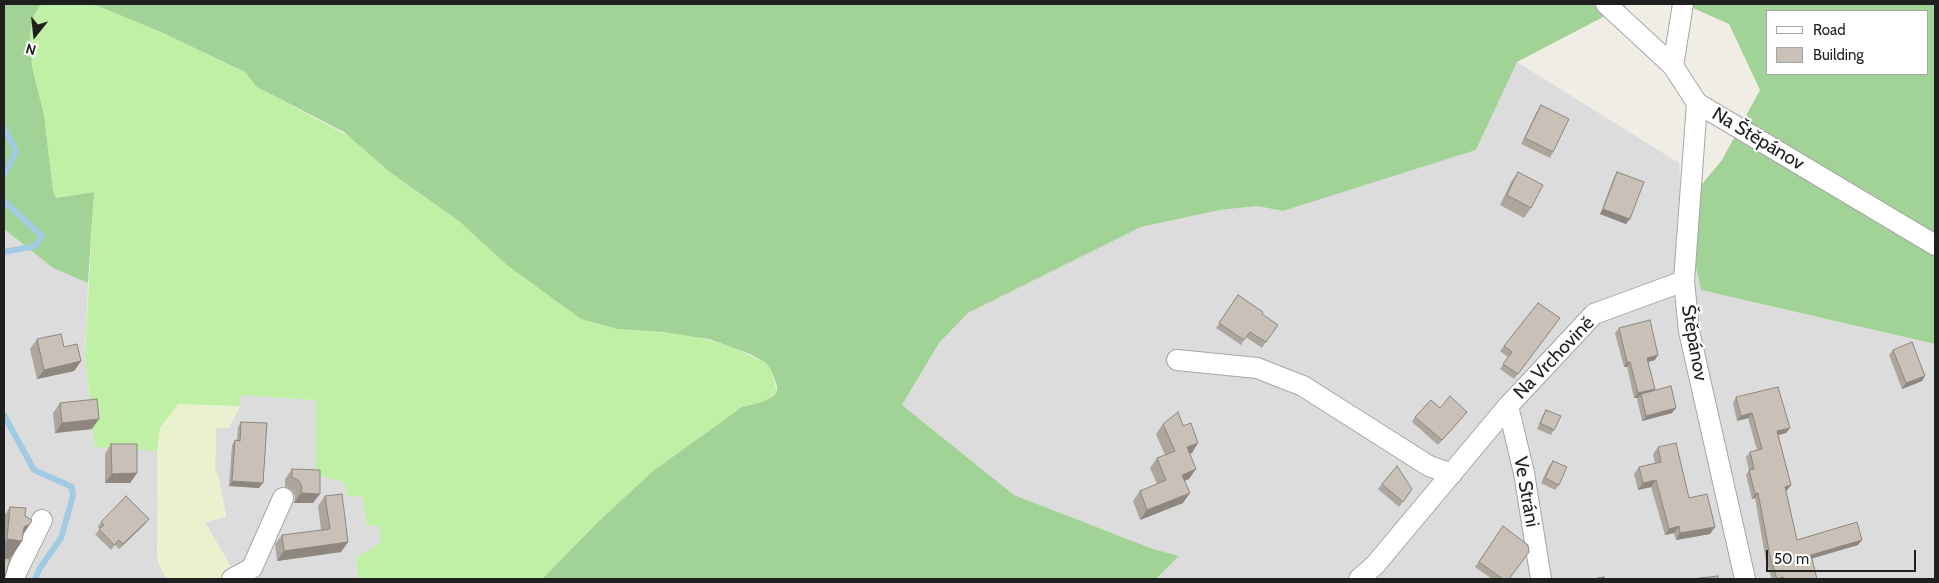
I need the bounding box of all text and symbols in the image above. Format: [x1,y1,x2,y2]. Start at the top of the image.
north arrow [10,10,60,60]
legend [1766,10,1929,75]
text: Road [1813,21,1846,39]
text: N [24,39,38,59]
text: Building [1813,46,1864,64]
street label: Na Štěpánov [1708,103,1808,175]
street label: Štěpánov [1676,303,1712,383]
street label: Na Vrchovině [1509,312,1599,404]
street label: Ve Stráni [1509,455,1543,529]
scale bar [1769,540,1919,572]
text: 50 m [1774,550,1809,568]

